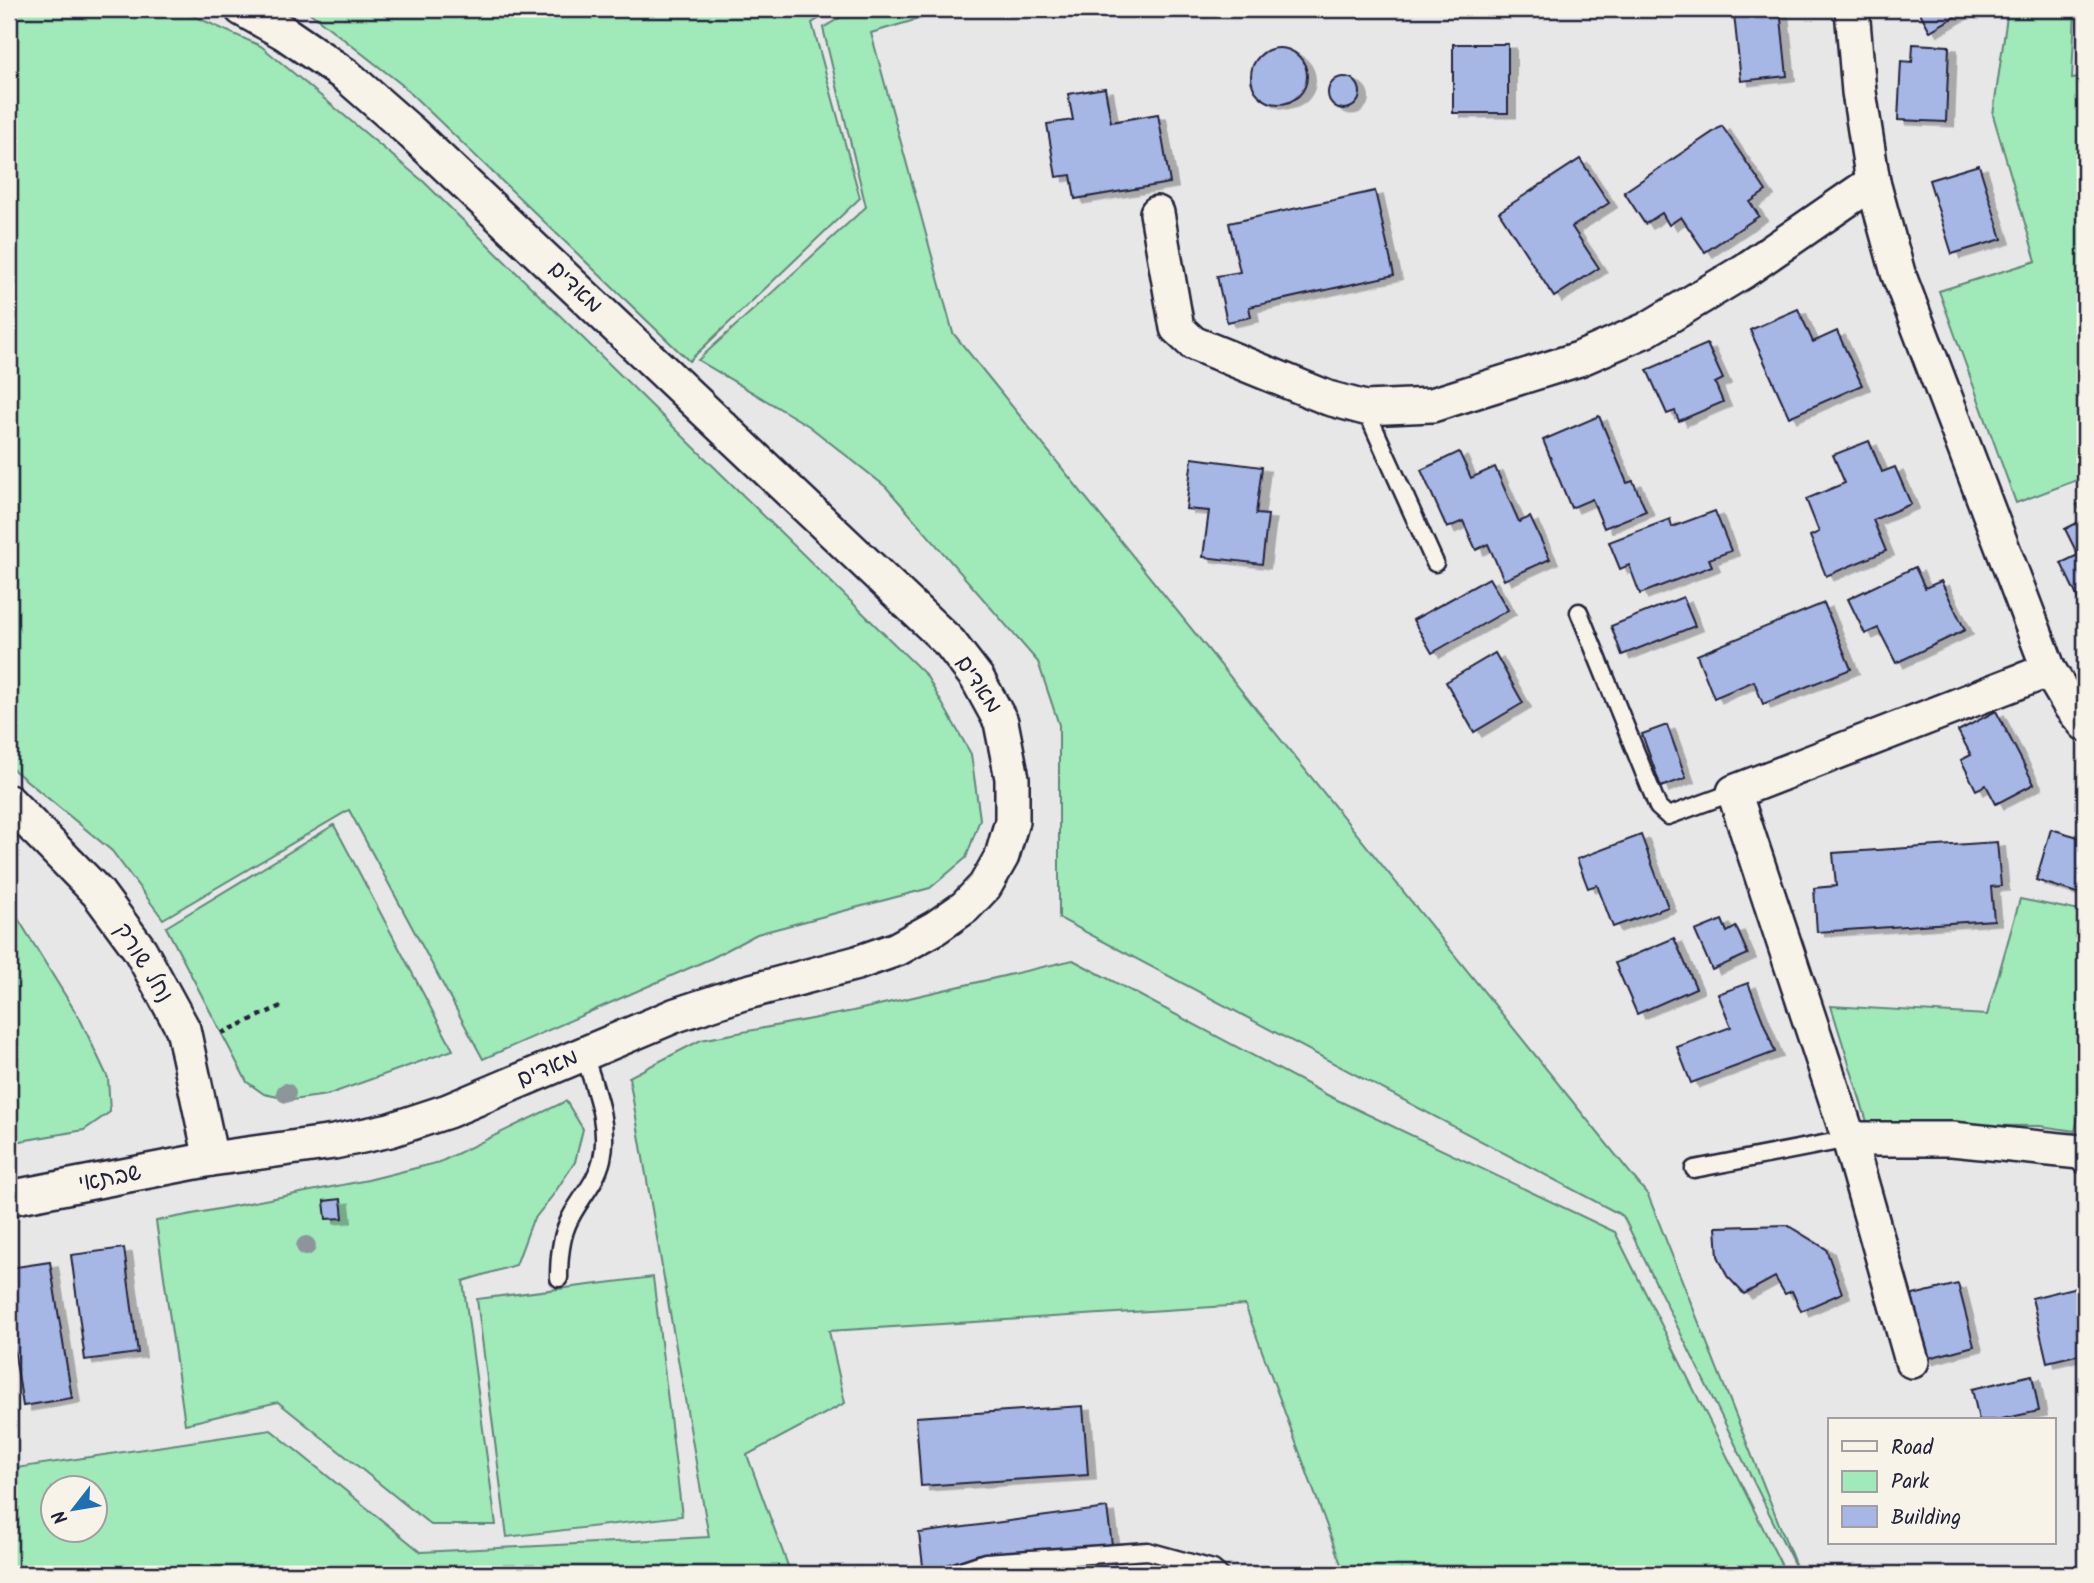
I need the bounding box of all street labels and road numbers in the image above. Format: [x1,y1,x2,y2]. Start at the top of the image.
street label: מאדים [539,253,611,323]
street label: מאדים [945,648,1011,722]
street label: נחל שורק [104,916,182,1010]
street label: מאדים [511,1040,585,1098]
street label: שבתאי [75,1155,145,1203]

